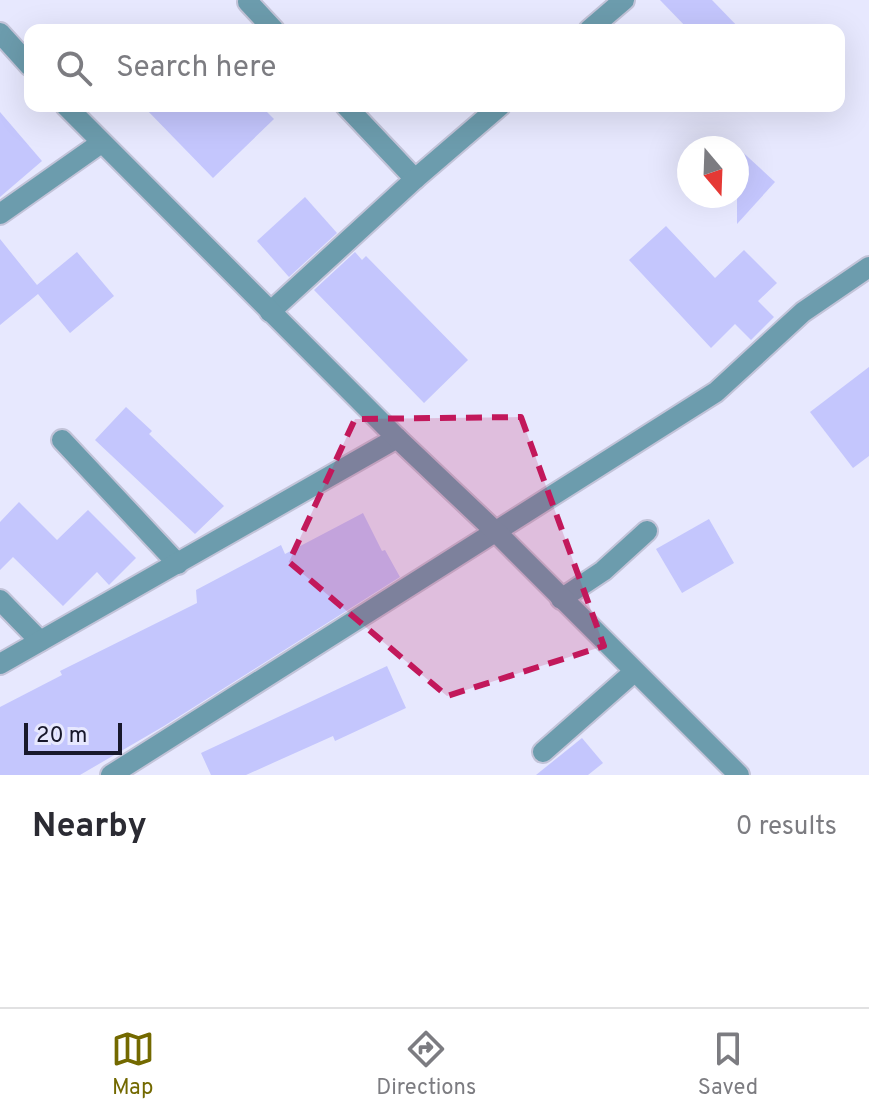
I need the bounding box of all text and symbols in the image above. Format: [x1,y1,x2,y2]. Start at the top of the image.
search box [24,24,845,112]
icon: search [52,46,96,90]
text: Search here [116,50,276,87]
north arrow [677,136,749,208]
scale bar [24,719,122,755]
text: 20 m [36,723,87,750]
text: Nearby [32,806,147,849]
text: 0 results [736,811,837,844]
tab: Map [111,1027,155,1102]
tab: Directions [376,1027,476,1102]
tab: Saved [698,1027,758,1102]

